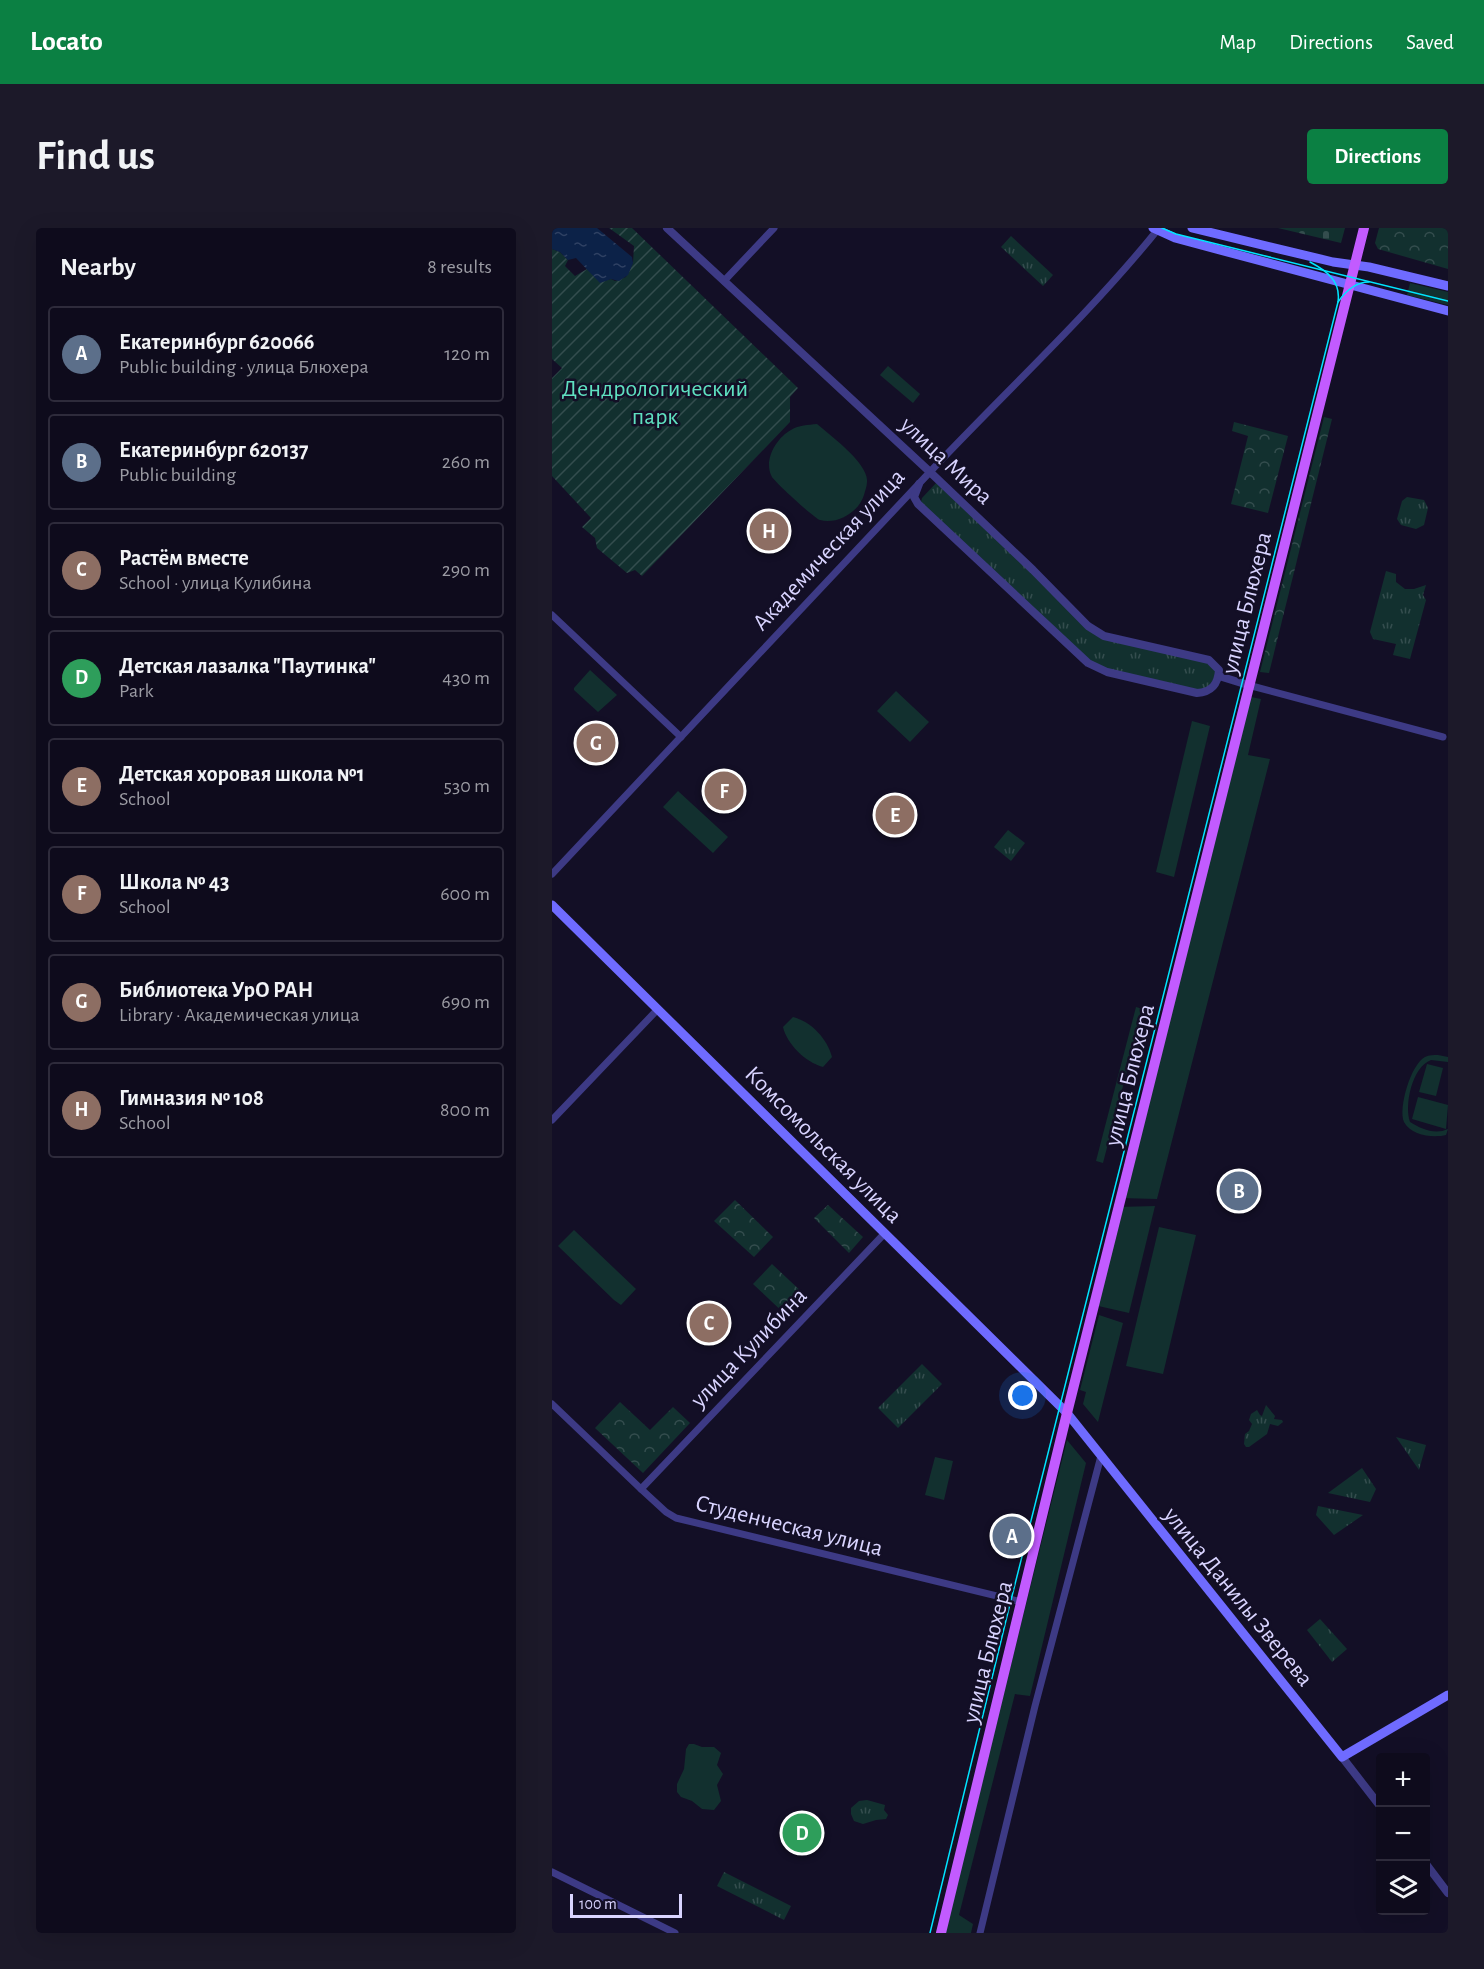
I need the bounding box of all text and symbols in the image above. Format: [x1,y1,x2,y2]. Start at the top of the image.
text: Locato [30,28,103,56]
text: Map [1220,32,1256,53]
text: Directions [1289,32,1373,53]
text: Saved [1406,32,1454,53]
button: Directions [1307,129,1448,184]
text: Find us [36,135,155,177]
text: Nearby [60,254,136,280]
text: 8 results [427,257,492,277]
text: Екатеринбург 620066 [119,331,314,353]
text: A [76,344,88,364]
text: 120 m [444,344,490,364]
text: Public building · улица Блюхера [119,357,369,377]
park label: Дендрологический парк [562,377,748,429]
street label: улица Мира [895,412,997,509]
text: Екатеринбург 620137 [119,439,309,461]
text: B [76,452,87,472]
text: 260 m [442,452,490,472]
text: Public building [119,465,236,485]
street label: Академическая улица [748,465,910,635]
pin: H [750,508,788,554]
street label: улица Блюхера [1217,529,1276,678]
text: Растём вместе [119,547,249,569]
text: C [76,560,87,580]
text: 290 m [442,560,490,580]
text: School · улица Кулибина [119,573,312,593]
text: Детская лазалка "Паутинка" [119,655,376,677]
text: D [75,668,88,688]
text: 430 m [442,668,490,688]
text: Park [119,681,154,701]
pin: G [576,720,615,766]
text: Детская хоровая школа №1 [119,763,365,785]
pin: F [704,768,744,814]
text: E [76,776,87,796]
text: 530 m [444,776,490,796]
text: School [119,789,171,809]
pin: E [876,792,914,838]
text: Школа № 43 [119,871,229,893]
text: F [77,884,86,904]
text: 600 m [440,884,490,904]
text: School [119,897,171,917]
text: Библиотека УрО РАН [119,979,313,1001]
text: G [76,992,87,1012]
text: 690 m [441,992,490,1012]
street label: улица Блюхера [1100,1001,1159,1150]
text: Library · Академическая улица [119,1005,360,1025]
street label: Комсомольская улица [740,1062,906,1228]
text: Гимназия № 108 [119,1087,264,1109]
text: H [75,1100,88,1120]
text: 800 m [440,1100,490,1120]
text: School [119,1113,171,1133]
pin: B [1220,1168,1258,1214]
street label: улица Кулибина [686,1284,812,1413]
pin: C [690,1300,728,1346]
your location [1008,1381,1037,1410]
street label: Студенческая улица [693,1491,885,1561]
street label: улица Данилы Зверева [1158,1502,1317,1691]
pin: A [992,1514,1032,1558]
street label: улица Блюхера [958,1578,1017,1727]
map controls [1376,1753,1430,1915]
button: + [1376,1753,1430,1807]
button: − [1376,1807,1430,1861]
pin: D [782,1810,822,1856]
button: layers [1376,1861,1430,1915]
scale bar [570,1891,682,1918]
text: 100 m [579,1896,617,1912]

